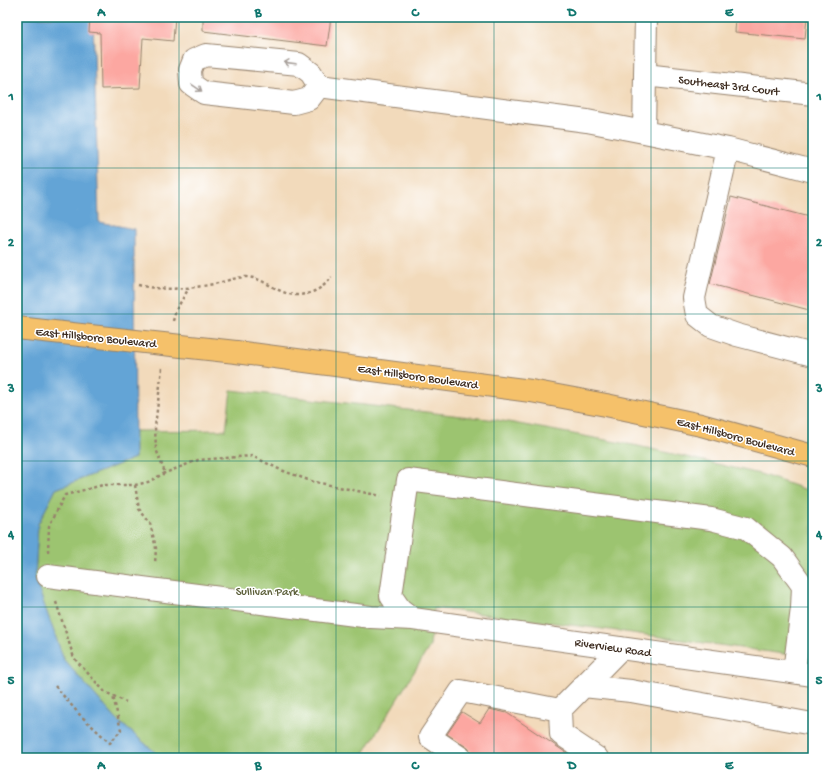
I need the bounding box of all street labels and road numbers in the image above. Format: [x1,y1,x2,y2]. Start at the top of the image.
street label: Southeast 3rd Court [677,74,781,100]
street label: East Hillsboro Boulevard [35,326,158,352]
street label: East Hillsboro Boulevard [357,363,480,393]
street label: East Hillsboro Boulevard [675,415,797,461]
street label: Riverview Road [574,637,653,661]

